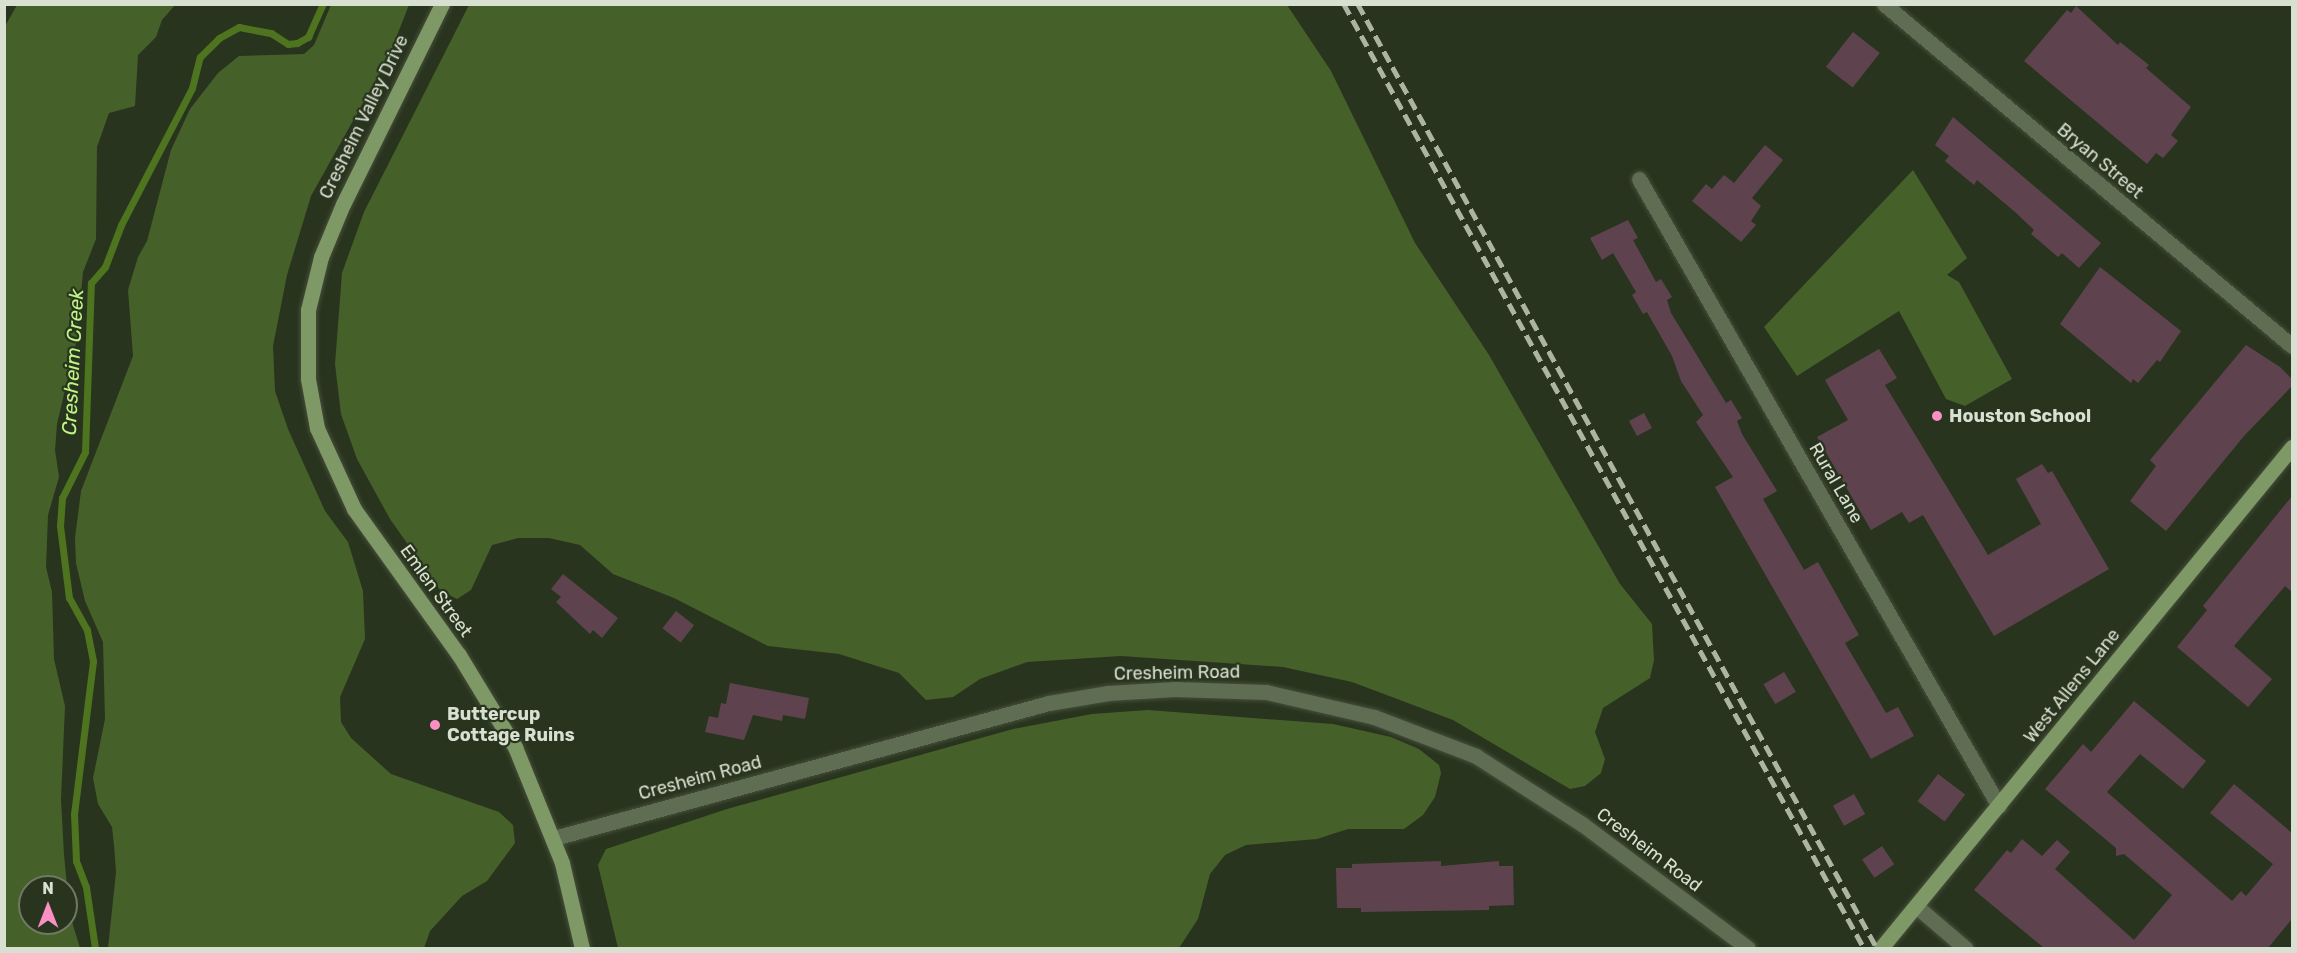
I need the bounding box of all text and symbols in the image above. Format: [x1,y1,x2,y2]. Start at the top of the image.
street label: Cresheim Valley Drive [315,31,413,203]
street label: Bryan Street [2053,119,2147,203]
water label: Cresheim Creek [57,288,89,436]
place label: Houston School [1949,405,2091,427]
marker: Houston School [1930,409,1944,423]
street label: Rural Lane [1804,439,1868,527]
street label: Emlen Street [395,541,477,641]
street label: West Allens Lane [2019,624,2125,748]
street label: Cresheim Road [1114,661,1240,685]
place label: Buttercup Cottage Ruins [447,704,575,746]
marker: Buttercup Cottage Ruins [428,718,442,732]
street label: Cresheim Road [636,751,764,805]
street label: Cresheim Road [1592,803,1706,897]
north arrow [18,875,78,935]
text: N [42,879,54,898]

